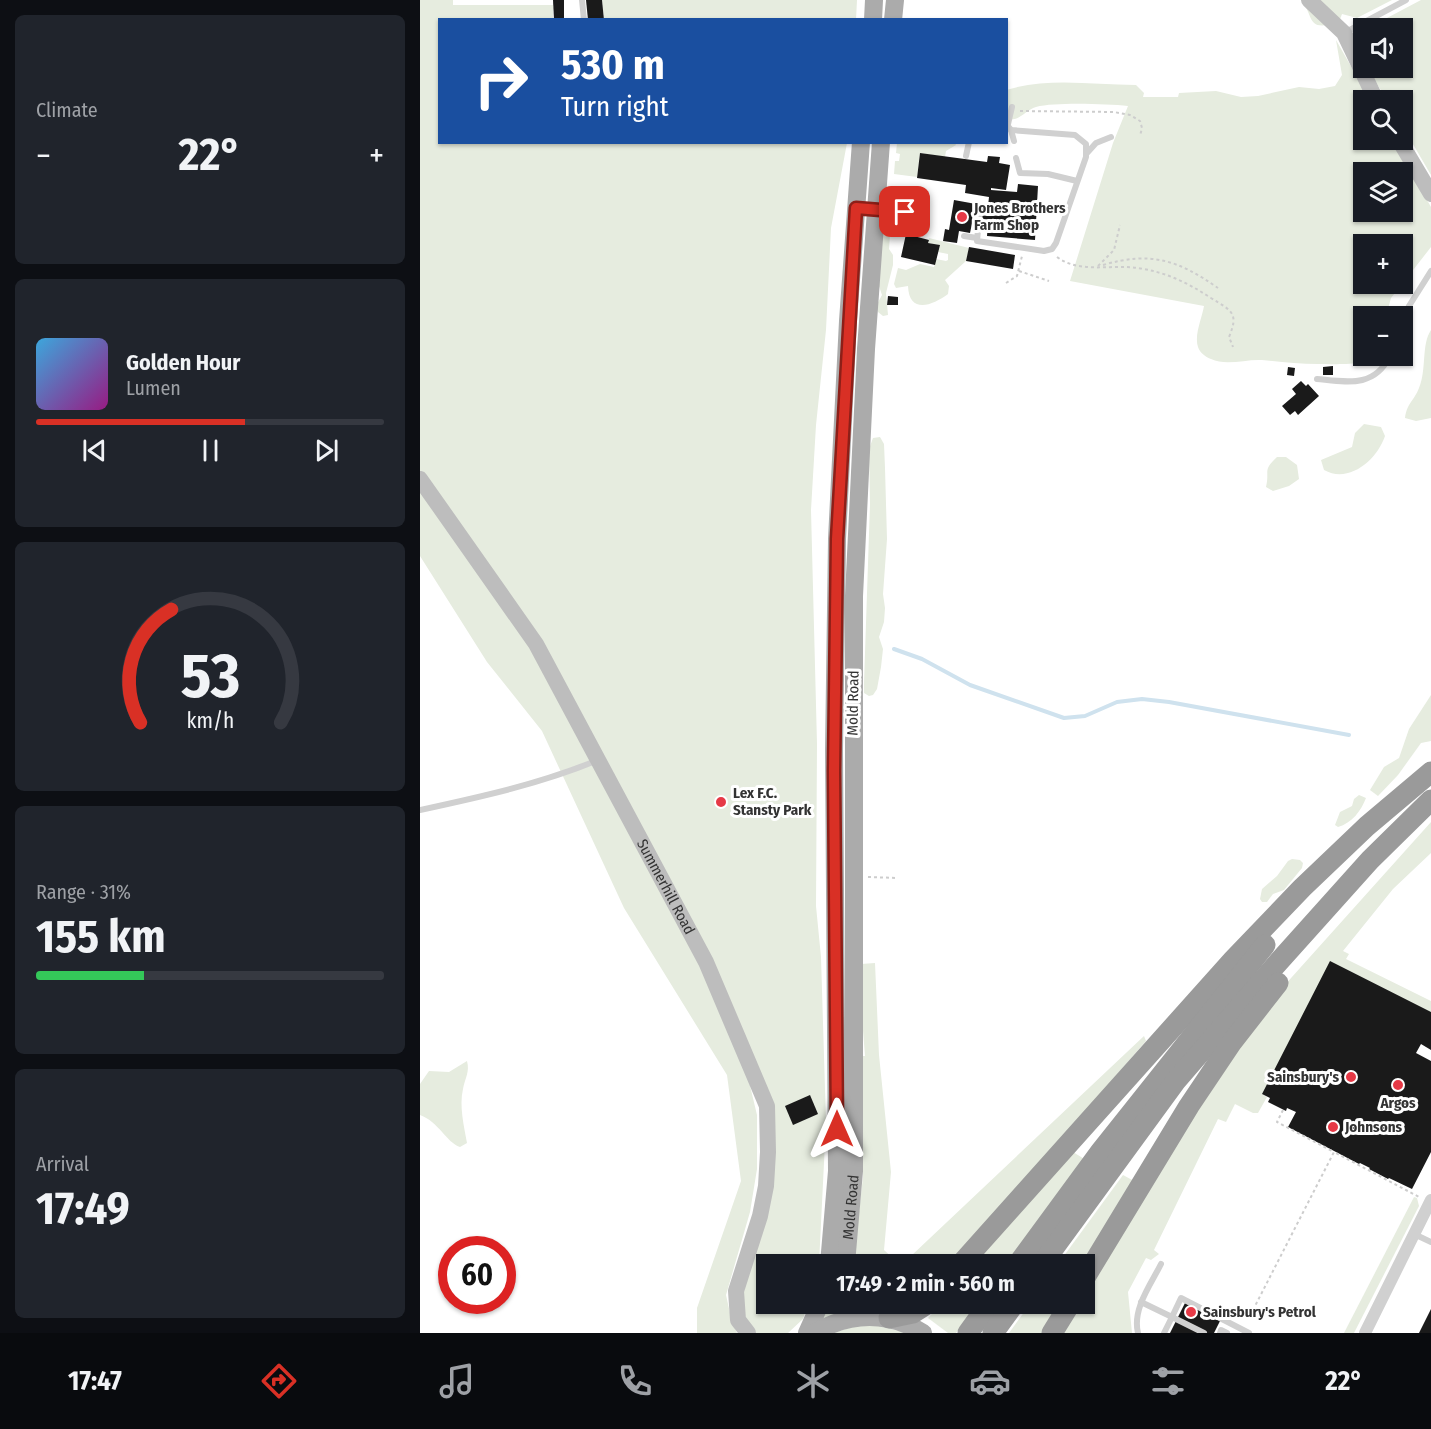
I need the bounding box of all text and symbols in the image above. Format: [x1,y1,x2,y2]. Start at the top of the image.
map controls [1353,18,1413,366]
button: sound [1353,18,1413,78]
text: 530 m [561,40,665,90]
icon: right [462,42,540,120]
button: search [1353,90,1413,150]
text: Turn right [561,91,669,123]
text: Climate [36,98,98,122]
text: 22° [179,128,241,182]
text: − [36,136,51,176]
text: + [369,136,384,176]
button: layers [1353,162,1413,222]
pin [879,186,930,237]
icon: arrive [888,195,921,228]
place label: Jones Brothers Farm Shop [973,199,1066,234]
marker: Jones Brothers Farm Shop [955,210,969,224]
button: + [1353,234,1413,294]
button: − [1353,306,1413,366]
text: Golden Hour [126,349,240,376]
text: Lumen [126,376,181,400]
icon: previous [78,434,111,467]
icon: pause [194,434,227,467]
icon: next [310,434,343,467]
text: 53 [180,640,240,715]
street label: Mold Road [843,670,863,736]
text: km/h [186,709,234,735]
place label: Lex F.C. Stansty Park [733,784,812,819]
marker: Lex F.C. Stansty Park [714,795,728,809]
street label: Summerhill Road [633,836,699,937]
text: Range · 31% [36,880,131,904]
text: 155 km [36,910,166,964]
place label: Sainsbury's [1267,1068,1339,1086]
marker: Sainsbury's [1344,1070,1358,1084]
marker: Argos [1391,1078,1405,1092]
place label: Argos [1379,1094,1416,1112]
position arrow [805,1097,869,1161]
place label: Johnsons [1344,1118,1403,1136]
marker: Johnsons [1326,1120,1340,1134]
text: Arrival [36,1152,89,1176]
street label: Mold Road [839,1174,863,1240]
text: 17:49 [36,1182,130,1236]
speed limit sign: 60 [438,1236,516,1314]
text: 17:49 · 2 min · 560 m [836,1270,1015,1297]
place label: Sainsbury's Petrol [1203,1303,1317,1321]
marker: Sainsbury's Petrol [1184,1305,1198,1319]
icon: directions [258,1360,300,1402]
icon: music [436,1360,478,1402]
icon: phone [614,1360,656,1402]
icon: climate [792,1360,834,1402]
icon: car [969,1360,1011,1402]
icon: filters [1147,1360,1189,1402]
text: 17:47 [68,1365,122,1397]
text: 22° [1325,1365,1363,1397]

